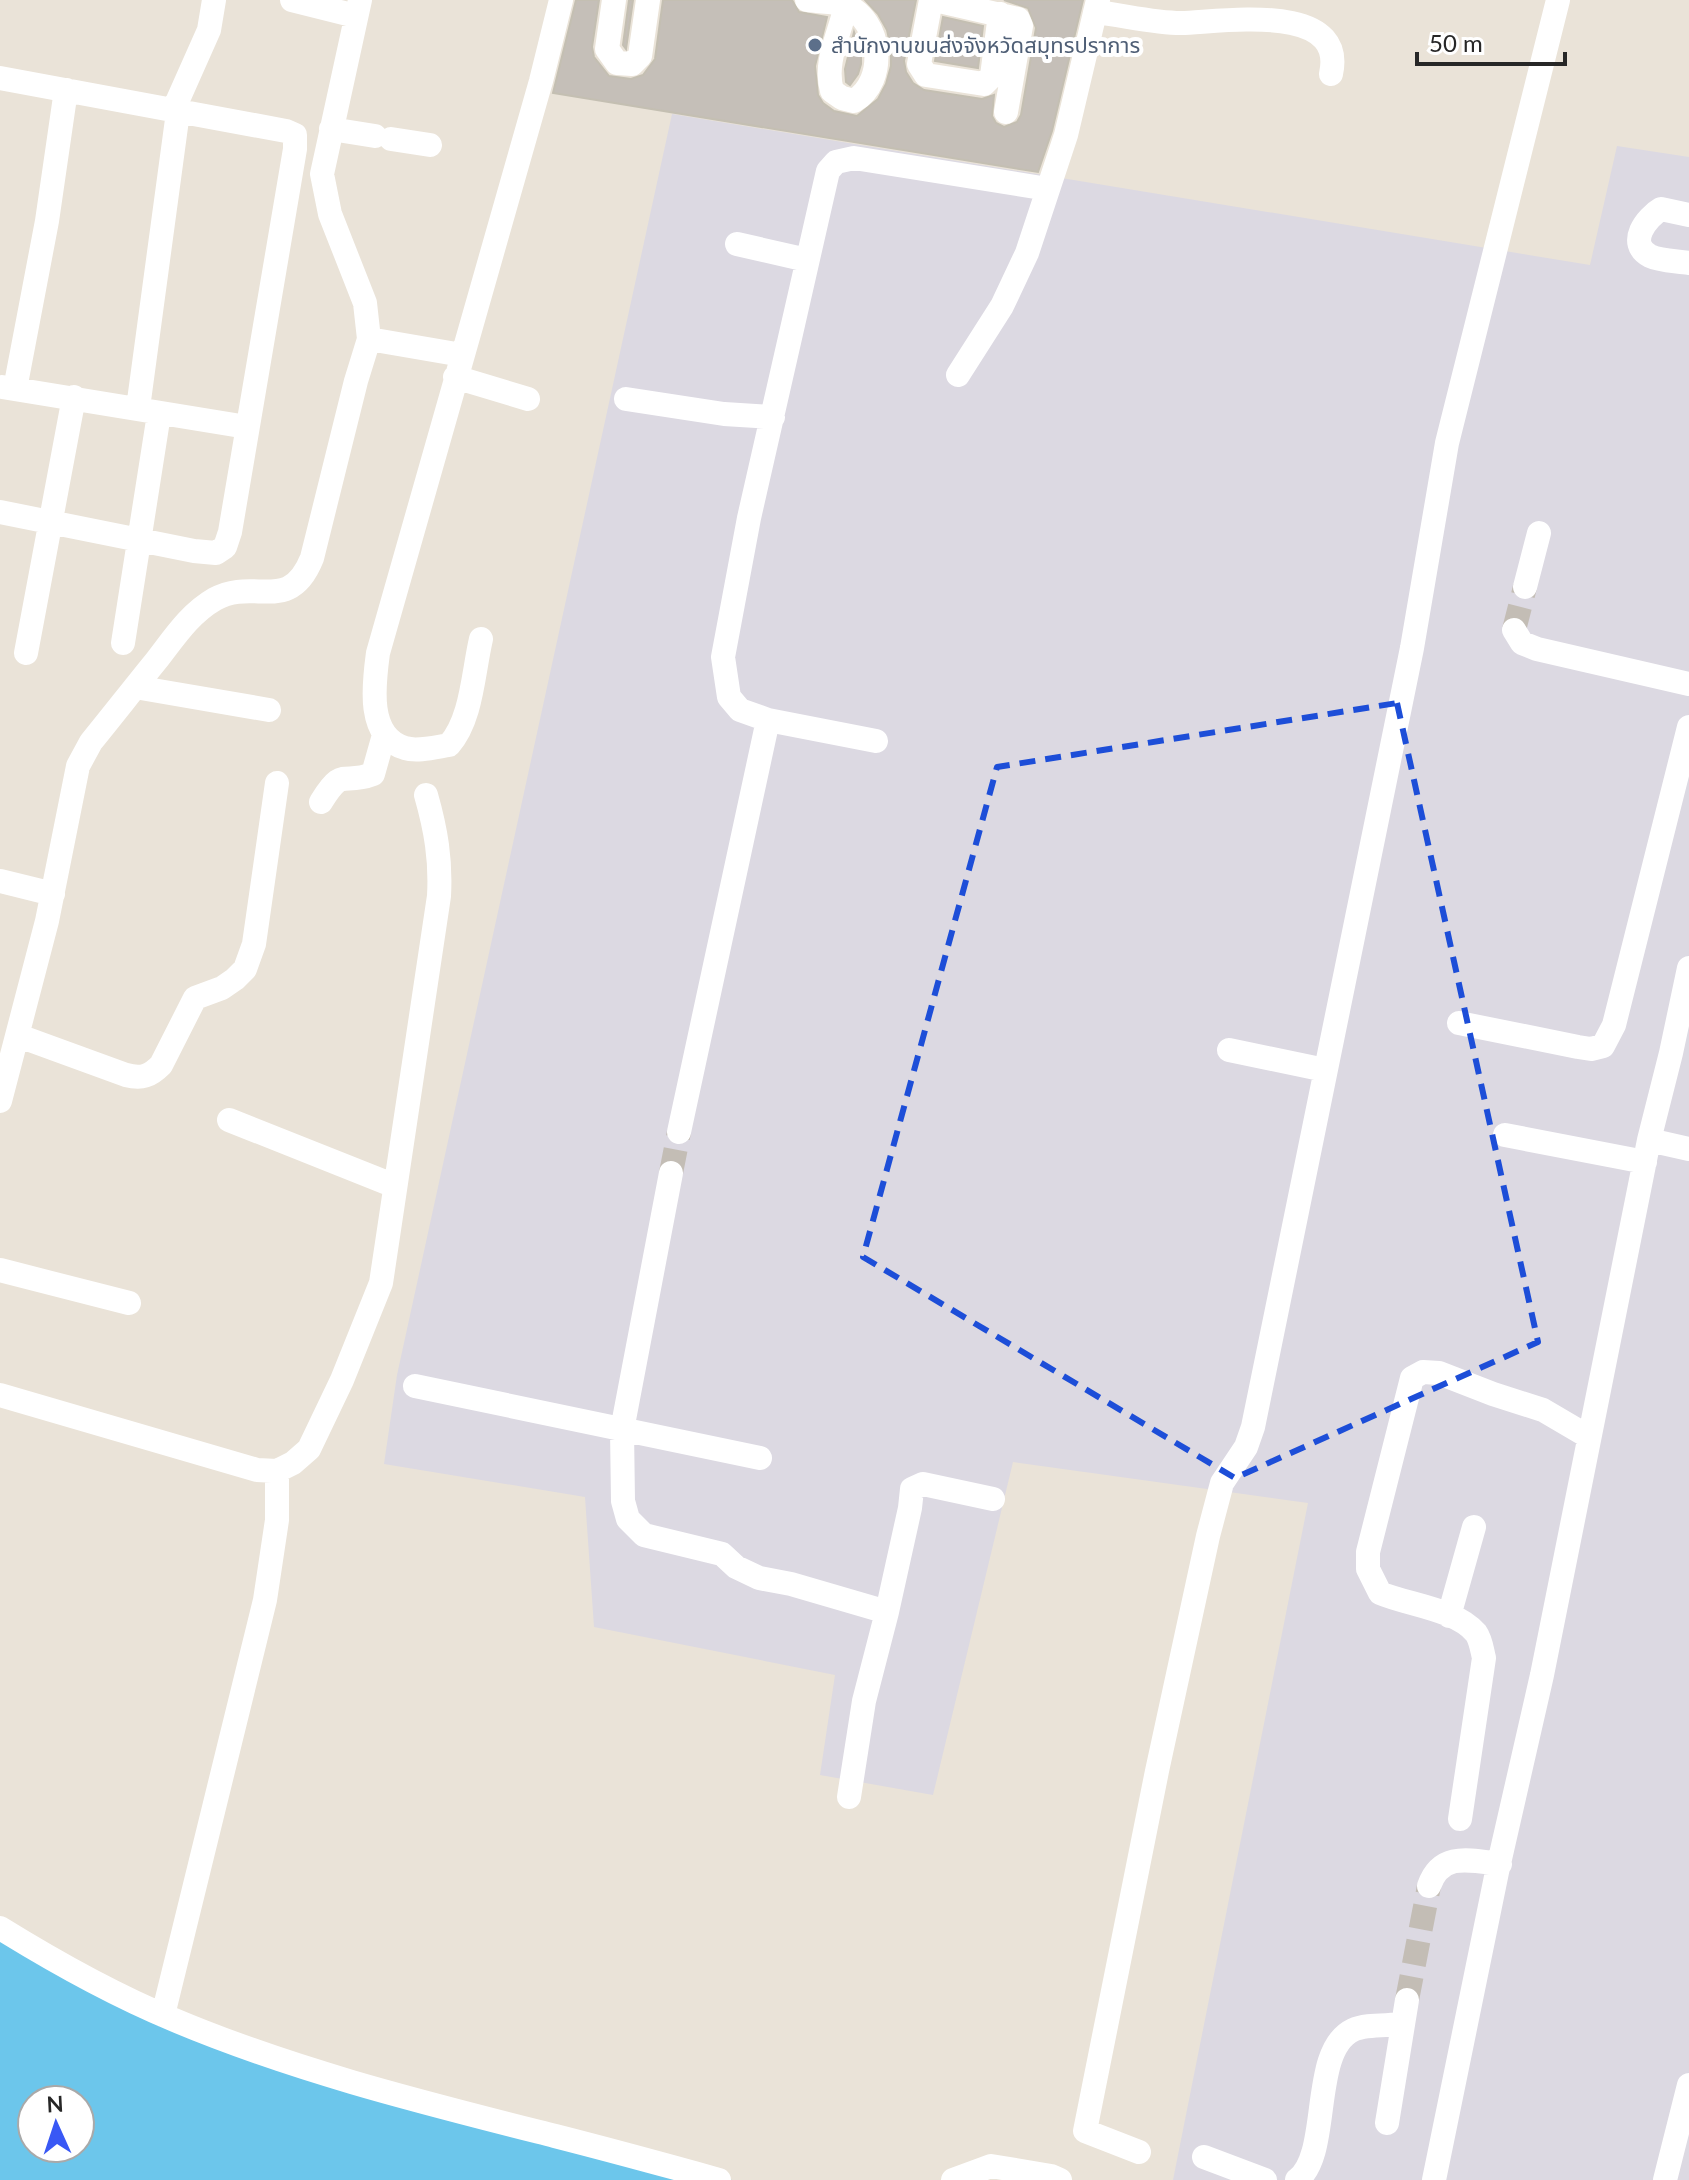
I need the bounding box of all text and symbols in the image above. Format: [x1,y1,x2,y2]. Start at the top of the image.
scale bar [1417,16,1565,66]
text: 50 m [1429,28,1483,57]
place label: สำนักงานขนส่งจังหวัดสมุทรปราการ [831,31,1140,59]
marker: สำนักงานขนส่งจังหวัดสมุทรปราการ [806,36,824,54]
north arrow [16,2084,96,2164]
text: N [46,2090,64,2117]

